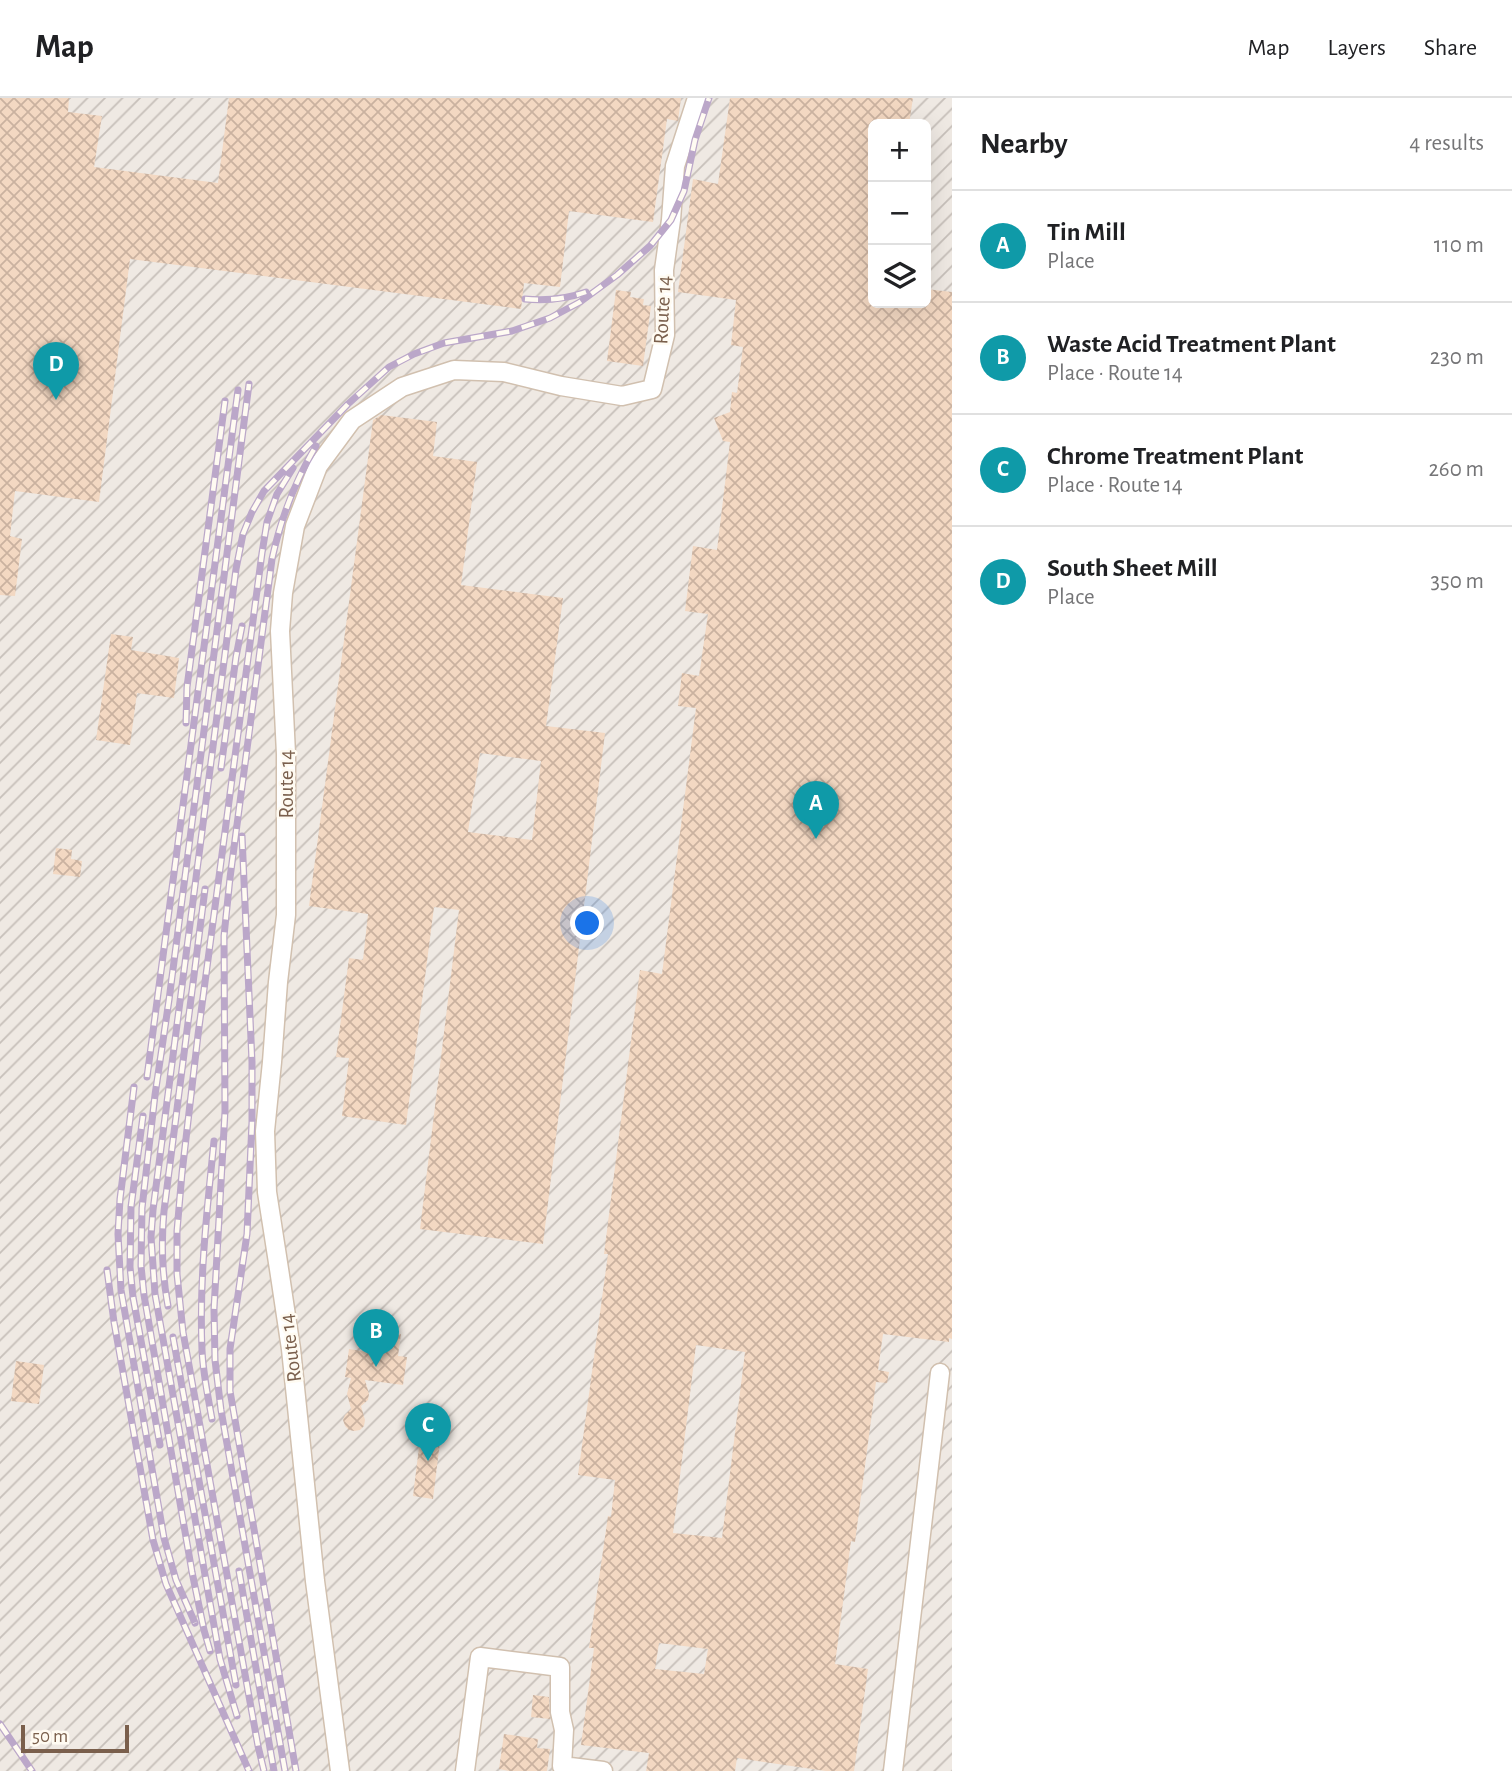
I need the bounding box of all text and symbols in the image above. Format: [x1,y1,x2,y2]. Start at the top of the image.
text: Map [35,31,94,64]
text: Map [1247,36,1289,60]
text: Layers [1327,36,1386,60]
text: Share [1424,36,1477,60]
map controls [868,119,931,308]
button: + [868,119,931,182]
text: Nearby [980,129,1068,159]
text: 4 results [1409,132,1484,155]
button: − [868,182,931,245]
text: Tin Mill [1047,219,1126,245]
text: A [996,234,1010,257]
text: 110 m [1434,234,1484,257]
button: layers [868,245,931,308]
text: Place [1047,250,1095,273]
street label: Route 14 [650,275,675,345]
text: Waste Acid Treatment Plant [1047,331,1336,357]
pin: D [33,342,79,400]
text: B [996,346,1010,369]
text: 230 m [1430,346,1484,369]
text: Place · Route 14 [1047,362,1183,385]
text: Chrome Treatment Plant [1047,443,1303,469]
text: C [997,458,1009,481]
text: 260 m [1428,458,1484,481]
text: Place · Route 14 [1047,474,1183,497]
text: South Sheet Mill [1047,555,1218,581]
text: D [995,570,1011,593]
text: 350 m [1431,570,1484,593]
text: Place [1047,586,1095,609]
street label: Route 14 [276,750,297,818]
pin: A [793,781,839,839]
your location [570,906,604,940]
pin: B [353,1309,399,1367]
street label: Route 14 [276,1313,305,1383]
pin: C [405,1403,451,1461]
scale bar [21,1722,130,1754]
text: 50 m [32,1727,68,1746]

